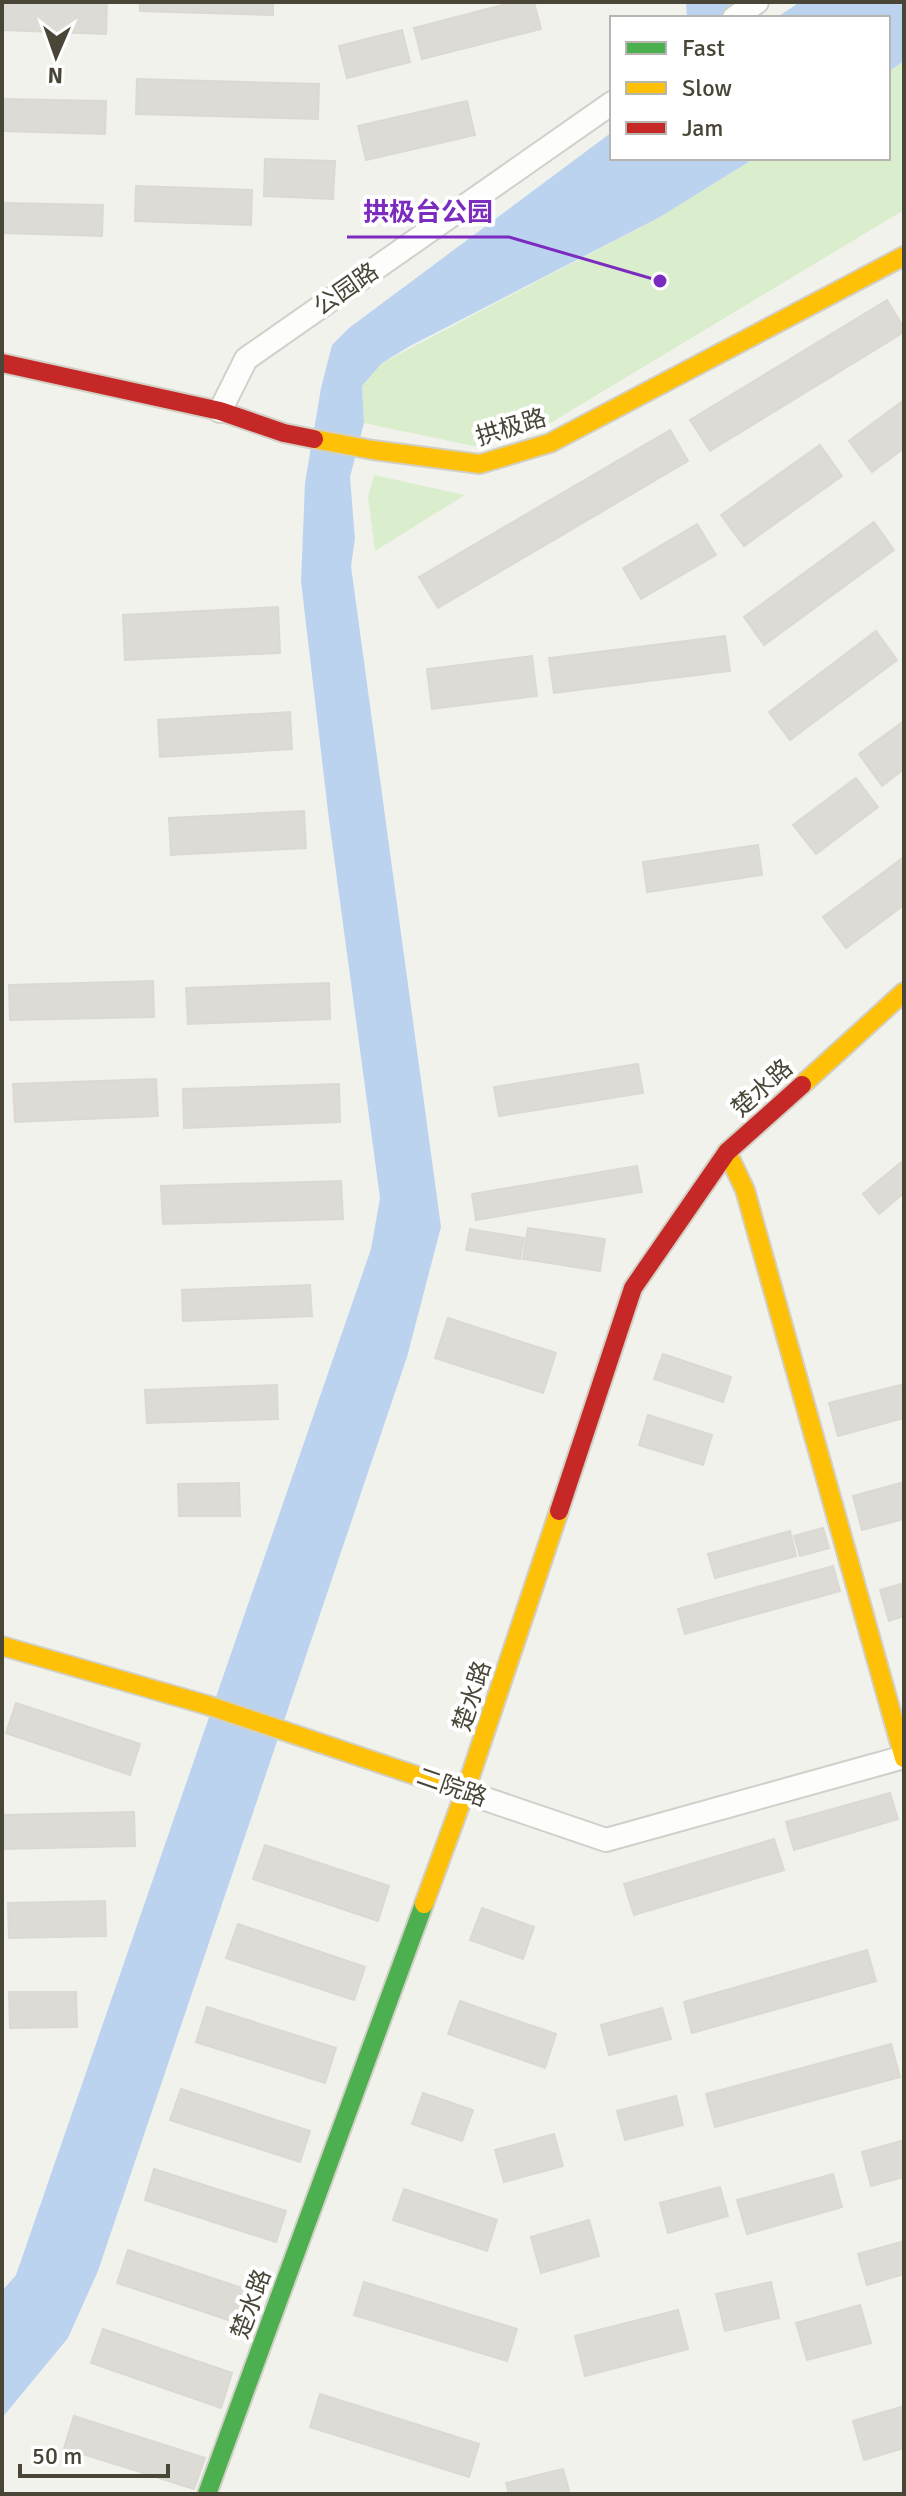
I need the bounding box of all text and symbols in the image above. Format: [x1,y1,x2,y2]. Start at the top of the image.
north arrow [16,16,96,96]
legend [610,16,890,160]
text: Fast [682,33,725,63]
text: N [47,62,63,89]
text: Slow [682,73,732,103]
text: Jam [682,113,723,143]
callout: 拱极台公园 [347,187,509,237]
text: 拱极台公园 [363,197,493,229]
street label: 公园路 [308,256,384,322]
street label: 拱极路 [472,402,550,452]
street label: 楚水路 [725,1053,799,1123]
street label: 楚水路 [447,1657,497,1735]
street label: 二院路 [413,1761,491,1813]
street label: 楚水路 [225,2265,277,2343]
scale bar [20,2428,168,2478]
text: 50 m [32,2441,82,2471]

